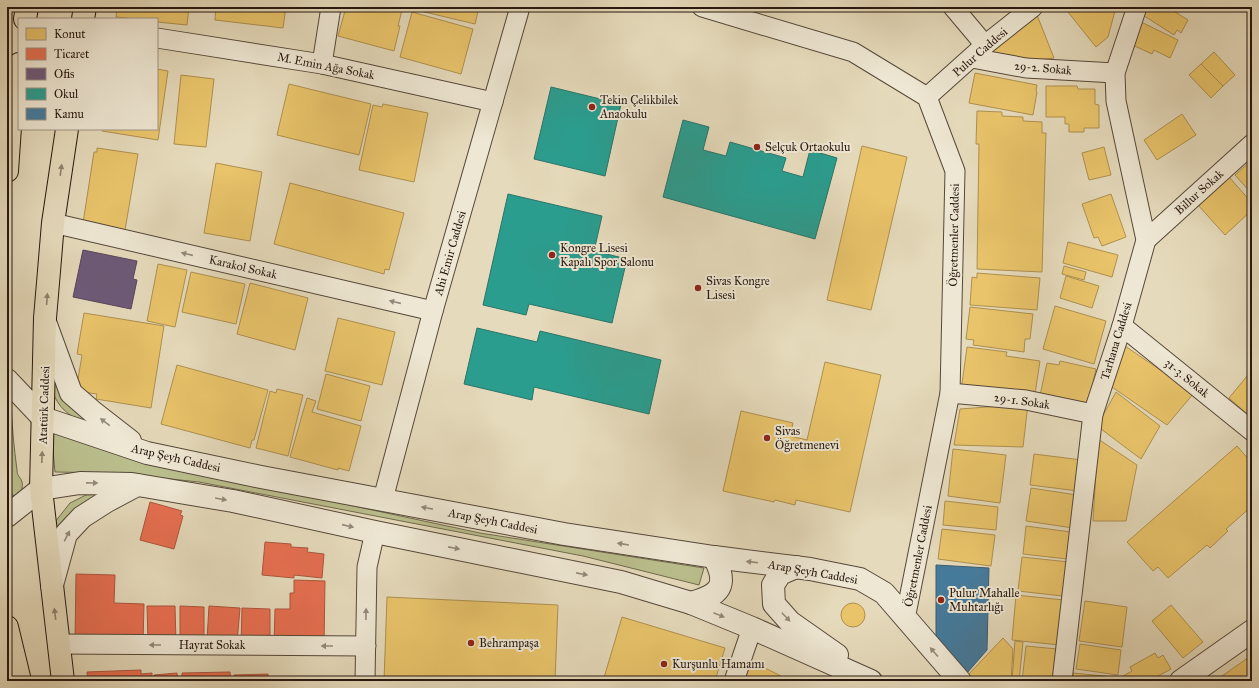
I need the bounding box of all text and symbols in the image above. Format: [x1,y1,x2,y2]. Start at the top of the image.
legend [18,18,158,130]
street label: Pulur Caddesi [950,24,1011,80]
text: Konut [54,27,86,41]
text: Ticaret [54,47,90,61]
street label: M. Emin Ağa Sokak [276,50,376,83]
street label: 29-2. Sokak [1014,59,1073,78]
text: Ofis [54,67,74,81]
text: Okul [54,87,79,101]
place label: Tekin Çelikbilek Anaokulu [599,93,679,121]
marker: Tekin Çelikbilek Anaokulu [587,102,597,112]
text: Kamu [54,107,85,121]
place label: Selçuk Ortaokulu [765,140,851,154]
marker: Selçuk Ortaokulu [752,142,762,152]
one-way arrow [58,164,64,176]
street label: Billur Sokak [1172,166,1226,217]
street label: Öğretmenler Caddesi [945,183,963,287]
street label: Ahi Emir Caddesi [431,208,469,298]
place label: Kongre Lisesi Kapalı Spor Salonu [560,241,655,269]
one-way arrow [180,250,193,256]
marker: Kongre Lisesi Kapalı Spor Salonu [547,250,557,260]
street label: Karakol Sokak [207,252,279,282]
place label: Sivas Kongre Lisesi [706,274,770,302]
marker: Sivas Kongre Lisesi [693,283,703,293]
one-way arrow [43,293,50,305]
one-way arrow [389,298,401,304]
street label: Tarhana Caddesi [1097,300,1135,382]
street label: 31-3. Sokak [1162,356,1213,401]
street label: Atatürk Caddesi [36,365,52,445]
street label: 29-1. Sokak [993,390,1051,412]
one-way arrow [99,417,110,426]
place label: Sivas Öğretmenevi [775,424,840,453]
marker: Sivas Öğretmenevi [762,433,772,443]
street label: Arap Şeyh Caddesi [129,441,223,475]
one-way arrow [39,450,45,463]
one-way arrow [86,480,99,486]
one-way arrow [215,496,227,502]
street label: Öğretmenler Caddesi [900,503,936,608]
one-way arrow [420,504,433,510]
street label: Arap Şeyh Caddesi [446,505,540,537]
one-way arrow [342,524,354,530]
one-way arrow [64,530,70,542]
one-way arrow [617,540,629,546]
one-way arrow [448,546,460,552]
street label: Arap Şeyh Caddesi [766,557,860,587]
one-way arrow [746,559,758,565]
one-way arrow [576,571,588,577]
place label: Pulur Mahalle Muhtarlığı [949,586,1020,615]
marker: Pulur Mahalle Muhtarlığı [936,595,946,605]
one-way arrow [363,607,369,620]
one-way arrow [52,608,58,621]
one-way arrow [714,612,726,618]
one-way arrow [781,613,790,622]
place label: Behrampaşa [479,636,540,650]
street label: Hayrat Sokak [179,638,246,652]
marker: Behrampaşa [466,638,476,648]
one-way arrow [148,642,161,648]
one-way arrow [320,643,333,649]
one-way arrow [929,646,938,657]
place label: Kurşunlu Hamamı [672,657,765,671]
marker: Kurşunlu Hamamı [659,659,669,669]

